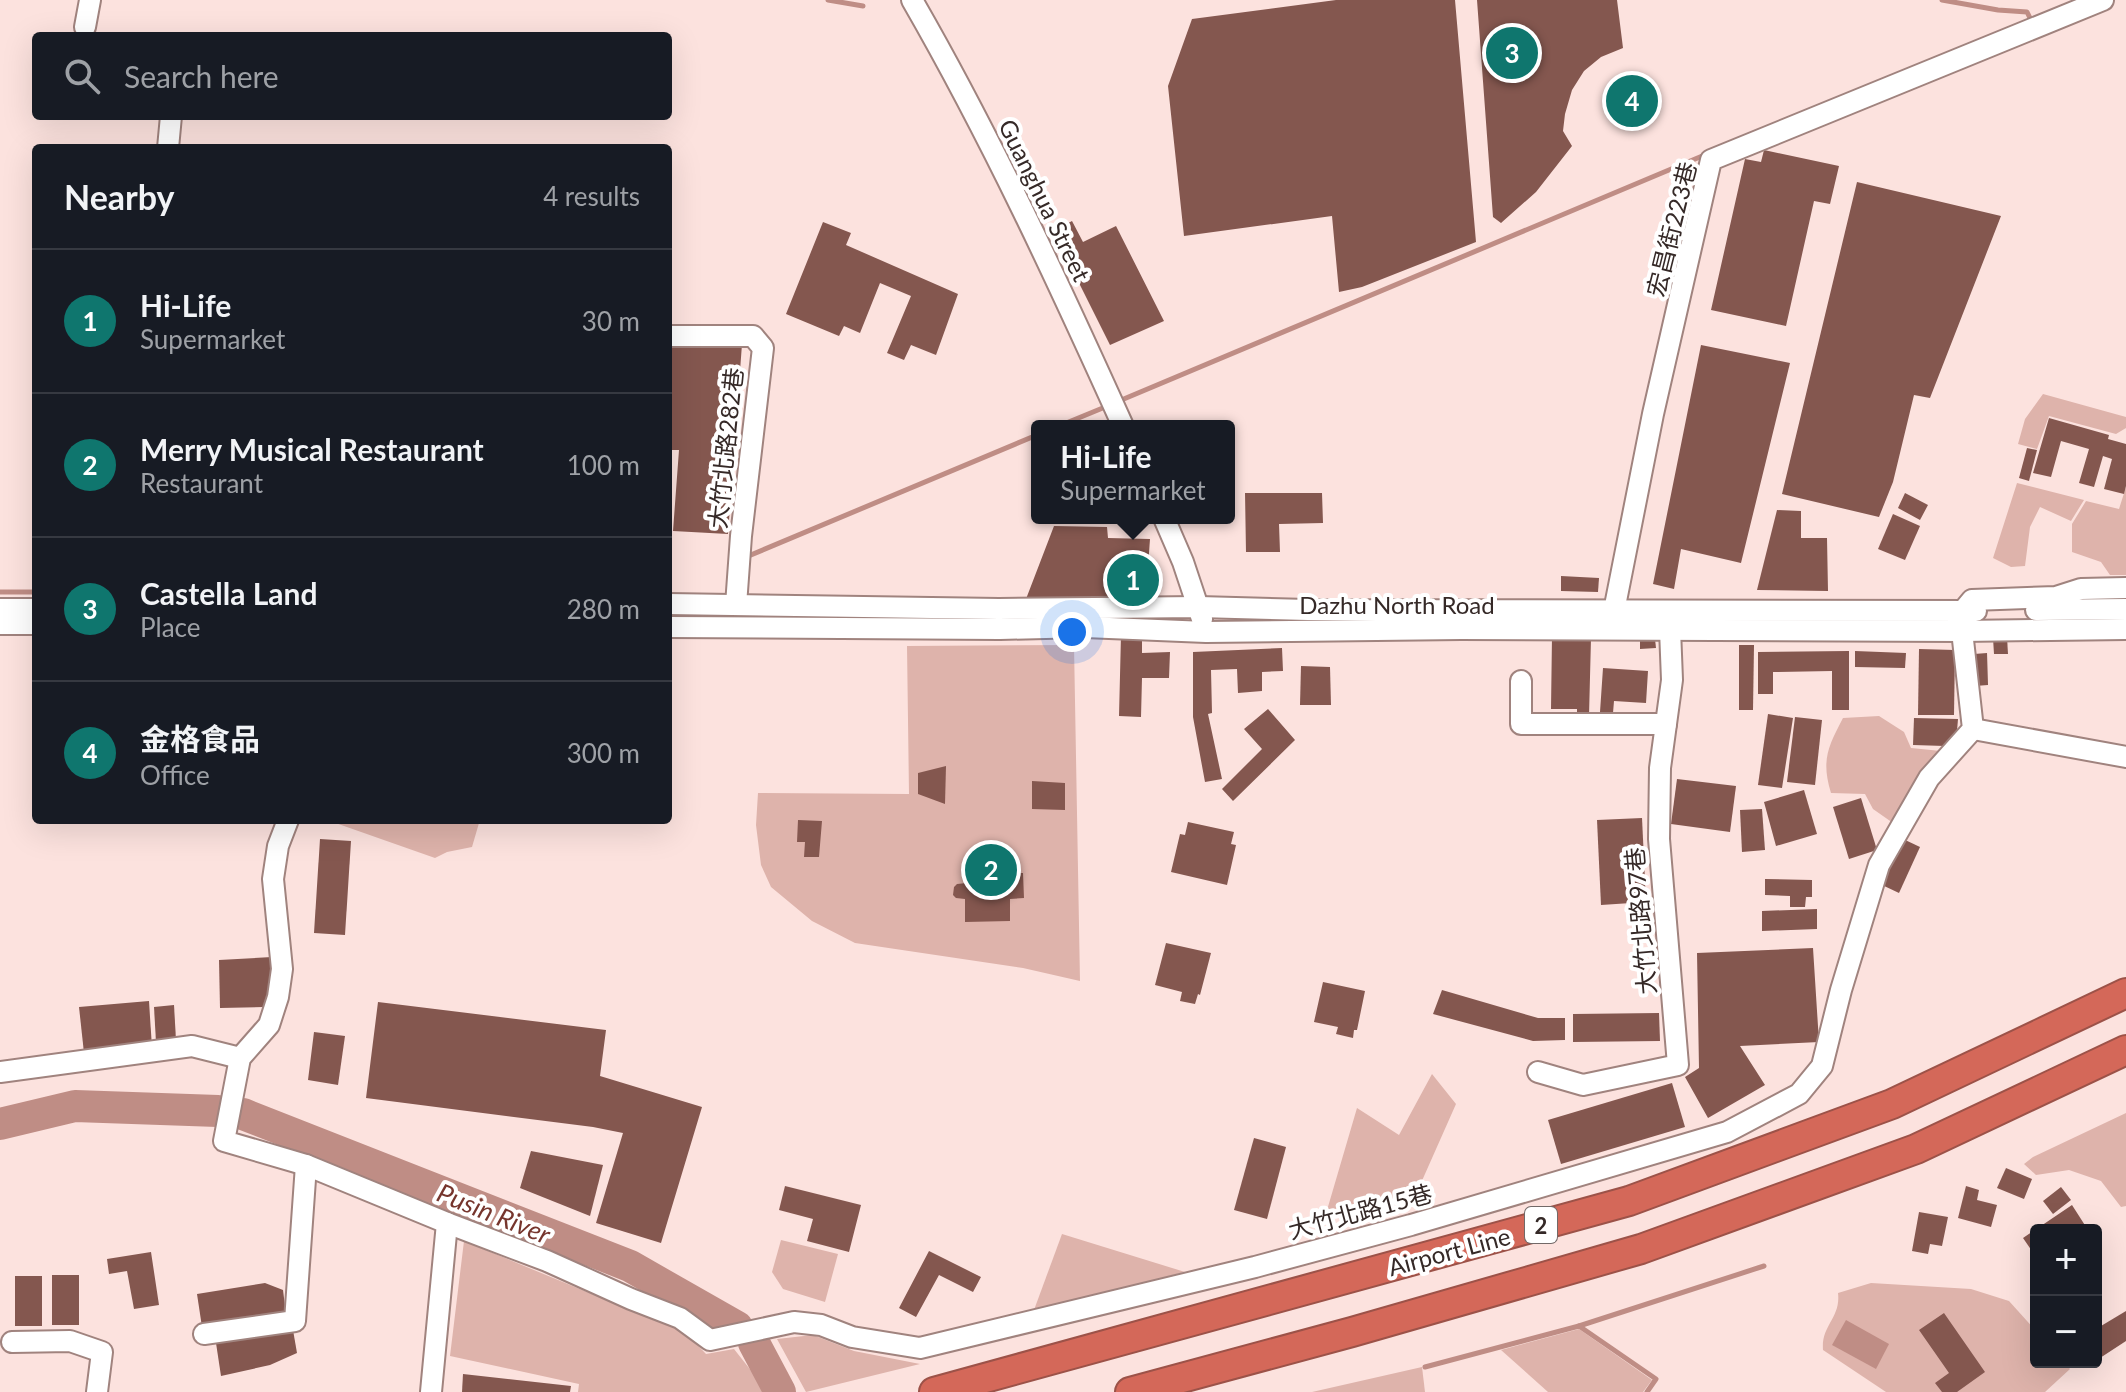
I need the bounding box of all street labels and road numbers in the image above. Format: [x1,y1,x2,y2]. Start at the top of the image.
street label: Guanghua Street [993,114,1097,286]
street label: 宏昌街223巷 [1640,159,1702,299]
street label: 大竹北路282巷 [702,366,748,530]
street label: Dazhu North Road [1299,590,1495,619]
street label: 大竹北路97巷 [1619,846,1661,996]
street label: 大竹北路15巷 [1285,1178,1435,1244]
road number: 2 [1525,1207,1557,1243]
street label: Airport Line [1385,1221,1513,1281]

